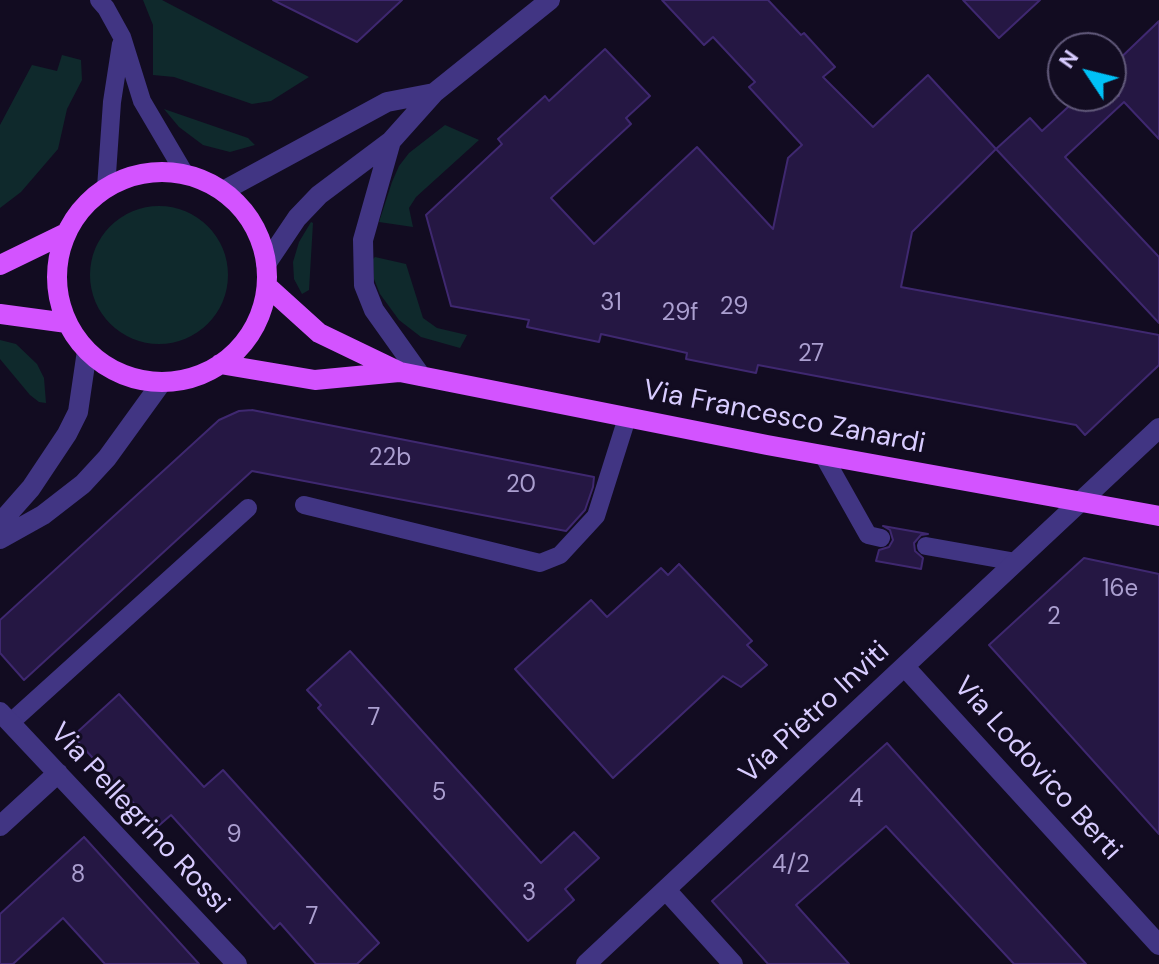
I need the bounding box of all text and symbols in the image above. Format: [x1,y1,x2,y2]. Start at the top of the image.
north arrow [1047,32,1127,112]
text: N [1052,44,1085,74]
house number: 31 [600,290,622,318]
house number: 29 [720,294,748,322]
house number: 29f [662,300,698,328]
house number: 27 [798,341,824,369]
street label: Via Francesco Zanardi [640,374,928,462]
house number: 22b [369,445,411,473]
house number: 20 [506,472,536,500]
house number: 16e [1102,576,1138,604]
house number: 2 [1047,604,1061,632]
street label: Via Pietro Inviti [733,635,897,791]
street label: Via Lodovico Berti [946,671,1128,867]
house number: 7 [368,705,380,733]
street label: Via Pellegrino Rossi [42,717,236,921]
house number: 5 [432,780,446,808]
house number: 4 [849,786,863,814]
house number: 9 [226,822,242,850]
house number: 4/2 [772,852,810,880]
house number: 8 [71,862,85,890]
house number: 3 [522,880,536,908]
house number: 7 [306,904,318,932]

